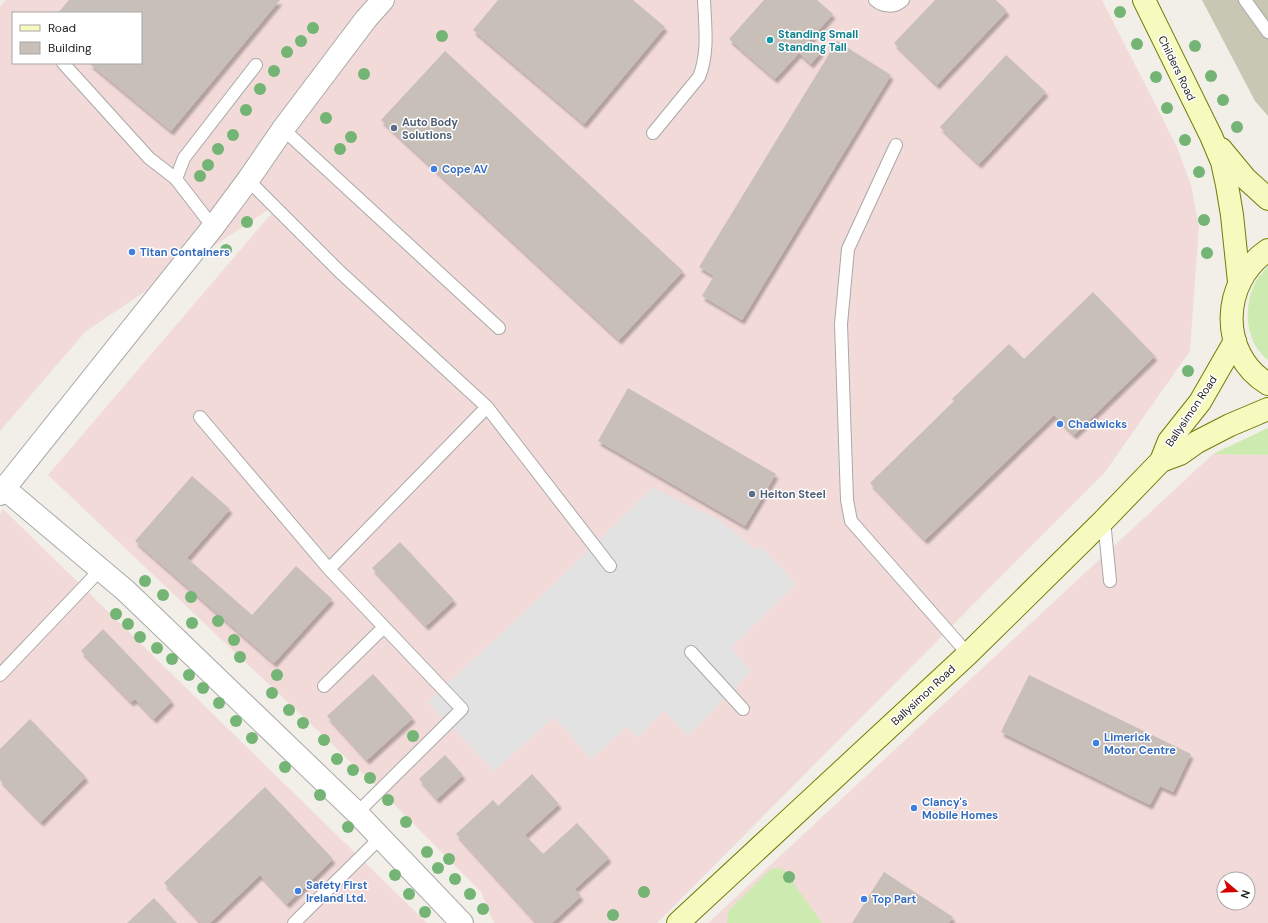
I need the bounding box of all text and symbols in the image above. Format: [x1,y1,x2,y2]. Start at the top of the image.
legend [12,12,142,64]
text: Road [48,20,76,36]
place label: Standing Small Standing Tall [778,27,858,54]
street label: Childers Road [1155,33,1199,103]
marker: Standing Small Standing Tall [765,35,775,45]
text: Building [48,40,92,56]
place label: Auto Body Solutions [402,115,458,142]
marker: Auto Body Solutions [389,123,399,133]
place label: Cope AV [442,162,488,176]
marker: Cope AV [429,164,439,174]
place label: Titan Containers [140,245,230,259]
marker: Titan Containers [127,247,137,257]
street label: Ballysimon Road [1162,373,1220,449]
place label: Chadwicks [1068,417,1127,431]
marker: Chadwicks [1055,419,1065,429]
place label: Heiton Steel [760,487,826,501]
marker: Heiton Steel [747,489,757,499]
street label: Ballysimon Road [888,662,958,728]
place label: Limerick Motor Centre [1104,730,1176,757]
marker: Limerick Motor Centre [1091,738,1101,748]
place label: Clancy's Mobile Homes [922,795,998,822]
marker: Clancy's Mobile Homes [909,803,919,813]
north arrow [1216,871,1256,911]
place label: Safety First Ireland Ltd. [306,878,368,905]
marker: Safety First Ireland Ltd. [293,886,303,896]
text: N [1238,888,1253,900]
place label: Top Part [872,892,916,906]
marker: Top Part [859,894,869,904]

